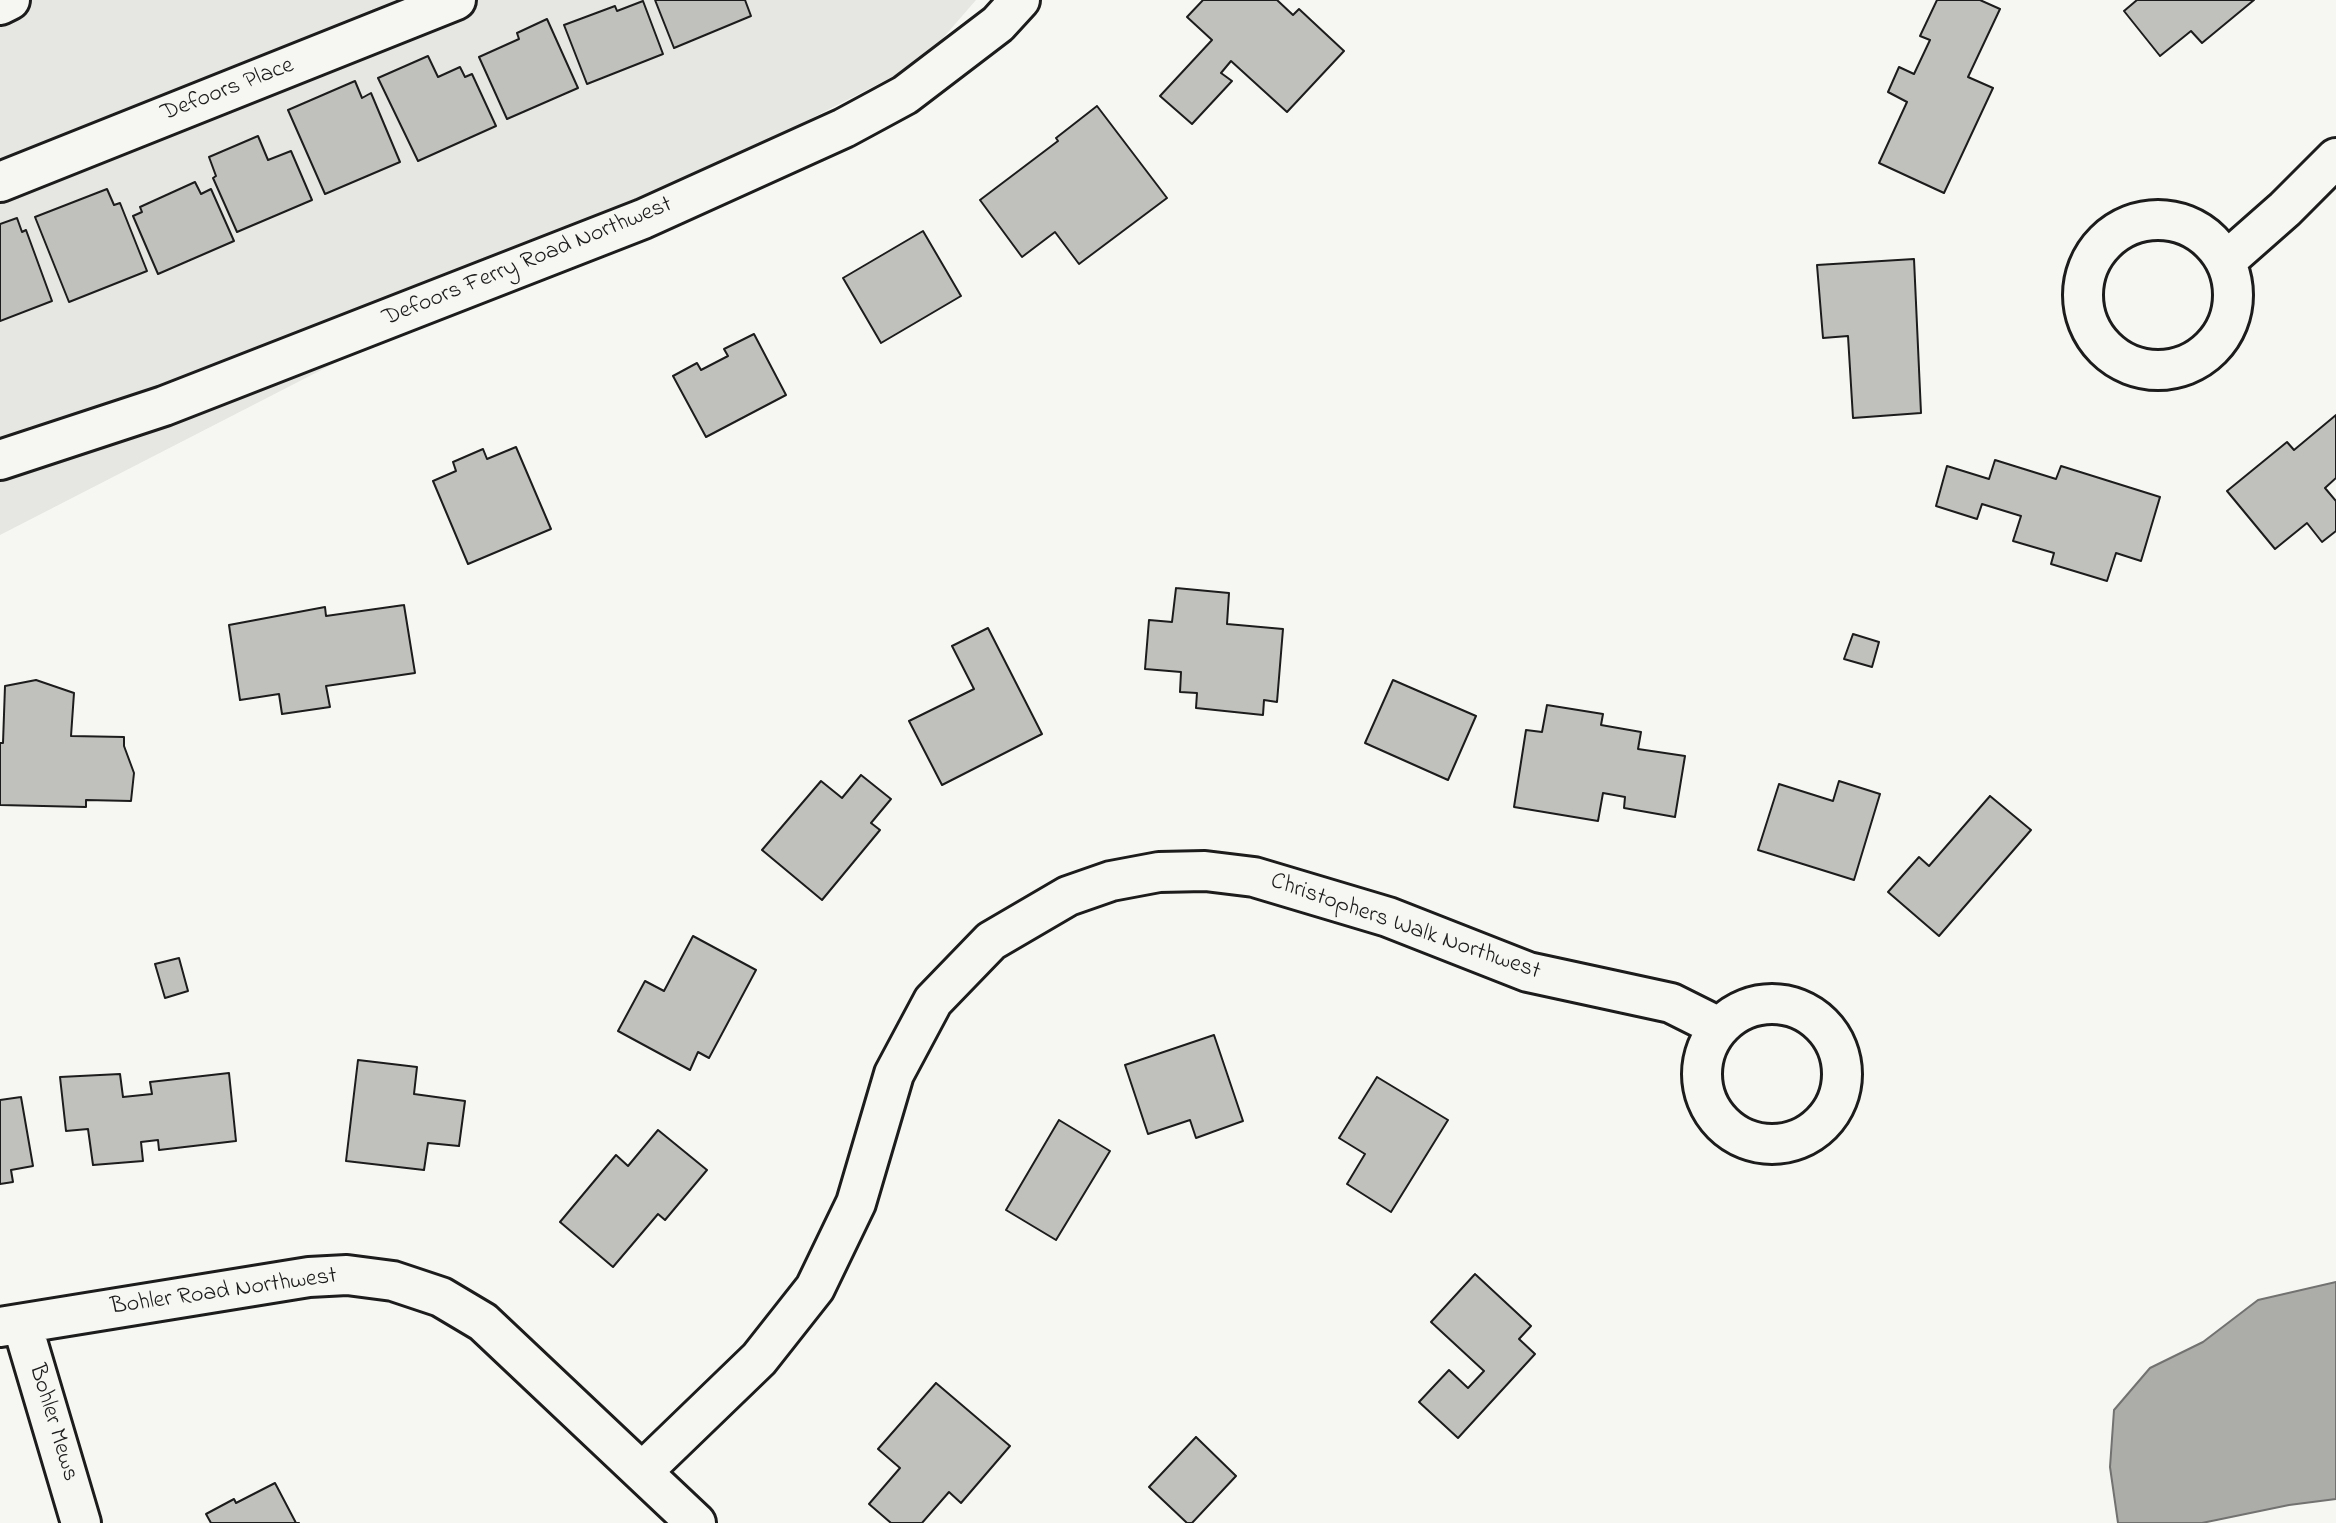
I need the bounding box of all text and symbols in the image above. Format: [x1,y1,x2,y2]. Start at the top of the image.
street label: Defoors Place [158,53,298,129]
street label: Defoors Ferry Road Northwest [379,192,677,334]
street label: Christophers Walk Northwest [1266,868,1544,988]
street label: Bohler Road Northwest [109,1263,339,1323]
street label: Bohler Mews [21,1361,83,1485]

